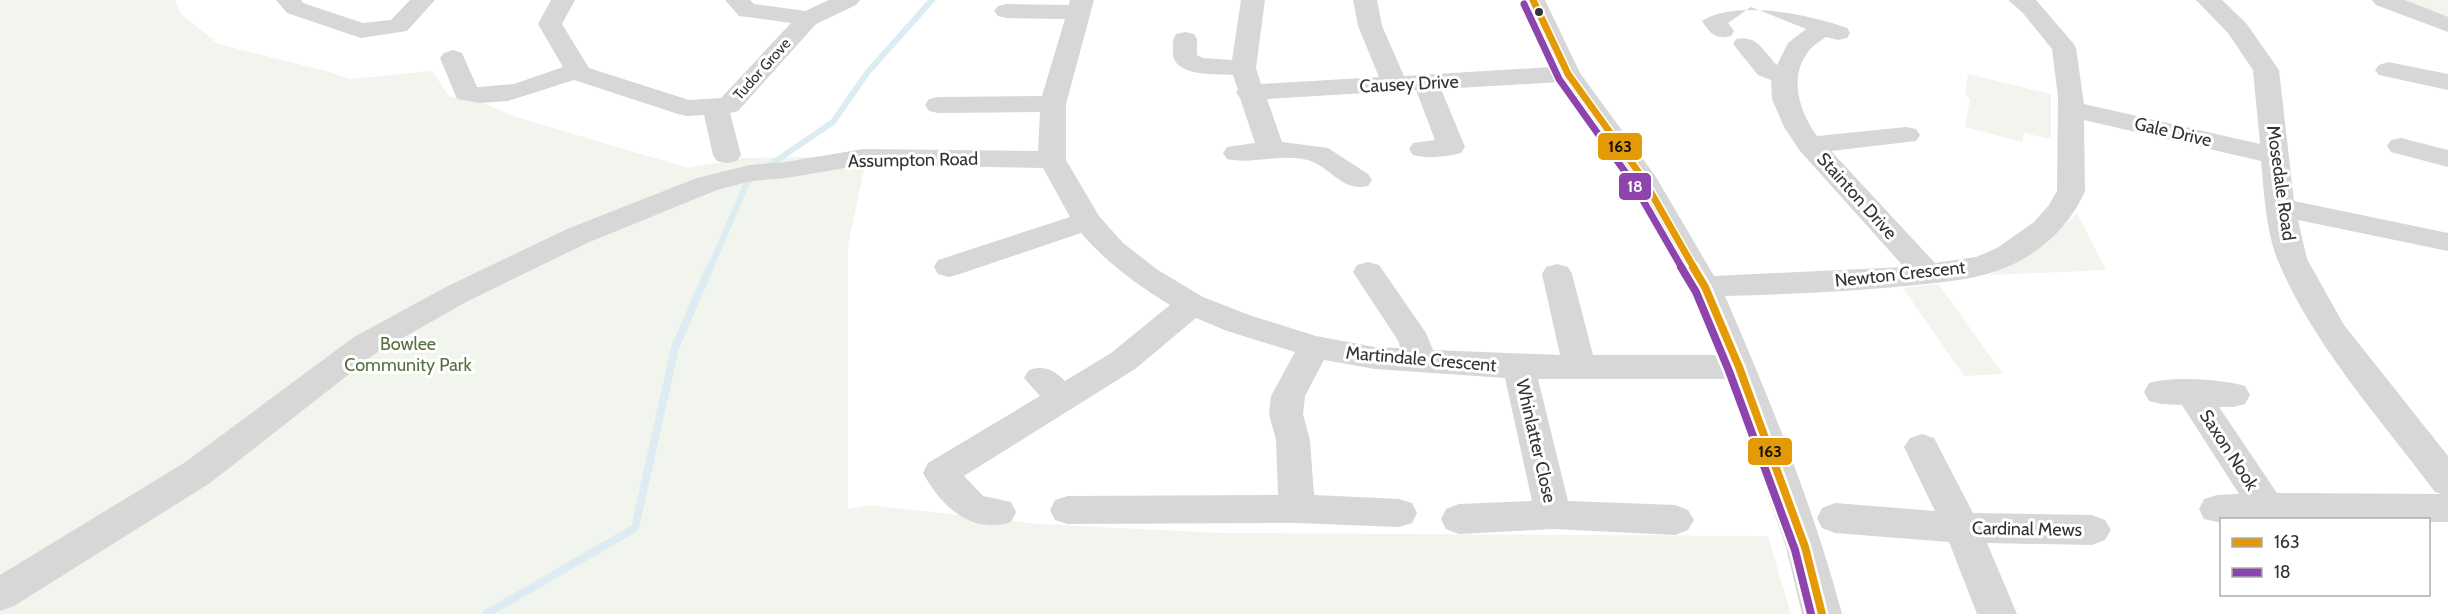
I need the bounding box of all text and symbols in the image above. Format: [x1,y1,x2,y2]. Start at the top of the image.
unlabelled marker [1533,6,1545,18]
street label: Tudor Grove [730,34,795,104]
street label: Causey Drive [1359,70,1459,98]
street label: Gale Drive [2132,112,2214,152]
street label: Mosedale Road [2262,124,2300,242]
line badge: 163 [1597,132,1643,161]
text: 163 [1608,137,1632,156]
street label: Assumpton Road [848,148,978,172]
street label: Stainton Drive [1812,148,1902,244]
line badge: 18 [1618,172,1652,201]
text: 18 [1627,177,1643,196]
street label: Newton Crescent [1834,256,1966,292]
park label: Bowlee Community Park [344,333,473,376]
street label: Martindale Crescent [1345,341,1497,377]
street label: Whinlatter Close [1511,377,1561,505]
street label: Saxon Nook [2195,406,2264,495]
line badge: 163 [1747,437,1793,466]
text: 163 [1758,442,1782,461]
street label: Cardinal Mews [1972,517,2082,541]
legend [2220,518,2430,596]
text: 163 [2274,531,2300,553]
text: 18 [2274,561,2291,583]

